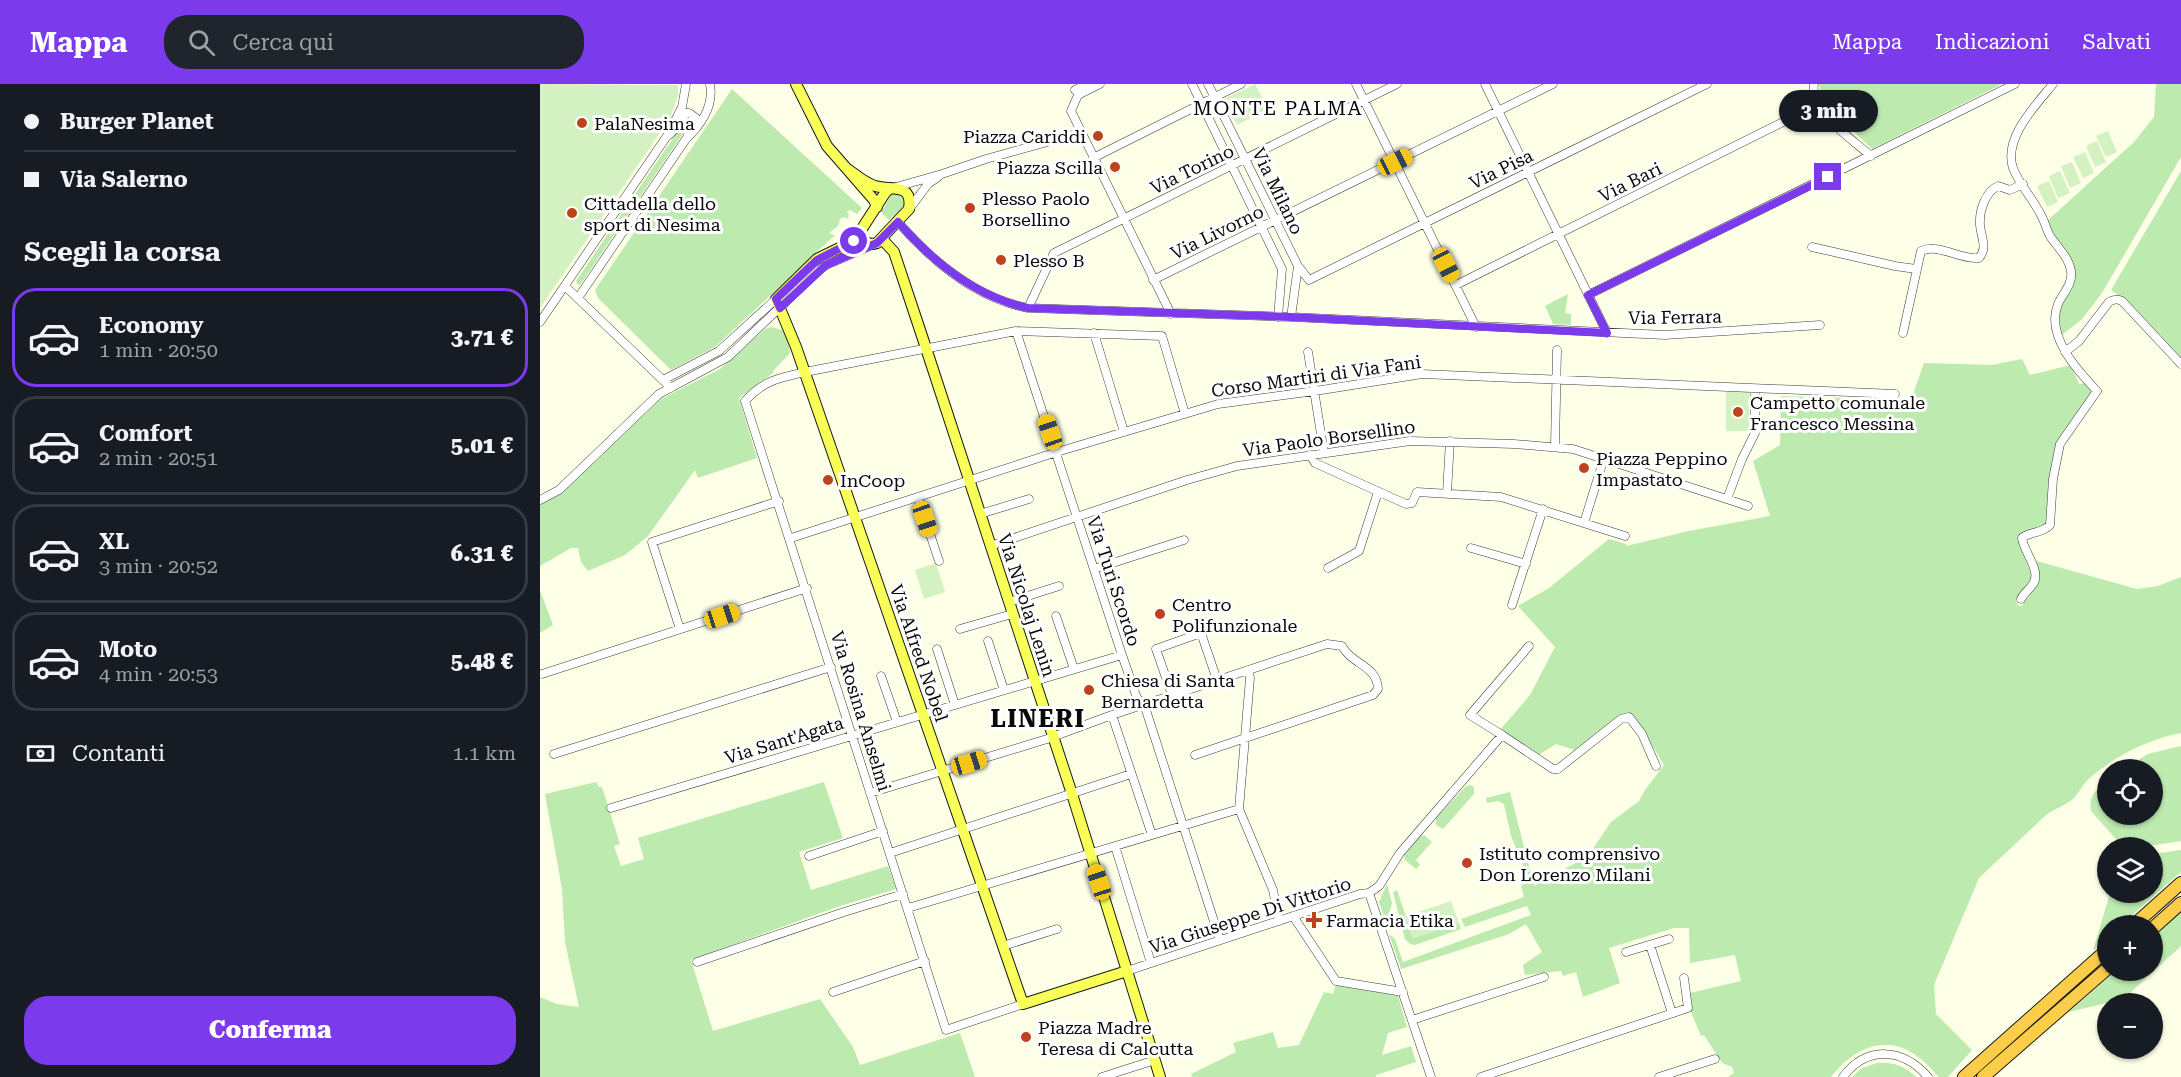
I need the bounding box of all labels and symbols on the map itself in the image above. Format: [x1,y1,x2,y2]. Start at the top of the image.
callout: 3 min [1778,90,1878,132]
district label: MONTE PALMA [1193,96,1363,120]
place label: PalaNesima [594,113,695,134]
marker: PalaNesima [575,116,589,130]
place label: Piazza Cariddi [963,126,1086,147]
marker: Piazza Cariddi [1091,129,1105,143]
street label: Via Torino [1147,140,1237,198]
street label: Via Milano [1248,144,1308,238]
street label: Via Pisa [1466,144,1537,193]
car [1375,146,1415,178]
place label: Piazza Scilla [996,157,1103,178]
street label: Via Bari [1595,158,1665,206]
marker: Piazza Scilla [1108,160,1122,174]
route end [1814,163,1841,190]
place label: Plesso Paolo Borsellino [982,188,1090,230]
place label: Cittadella dello sport di Nesima [584,193,721,235]
street label: Via Livorno [1167,200,1267,264]
marker: Plesso Paolo Borsellino [963,201,977,215]
marker: Cittadella dello sport di Nesima [565,206,579,220]
route start [840,227,867,254]
car [1430,245,1462,285]
place label: Plesso B [1013,250,1084,271]
marker: Plesso B [994,253,1008,267]
street label: Via Ferrara [1628,306,1722,328]
street label: Corso Martiri di Via Fani [1210,351,1422,401]
place label: Campetto comunale Francesco Messina [1750,392,1925,434]
marker: Campetto comunale Francesco Messina [1731,405,1745,419]
car [1036,412,1064,452]
street label: Via Paolo Borsellino [1241,416,1417,460]
place label: Piazza Peppino Impastato [1596,448,1727,490]
marker: Piazza Peppino Impastato [1577,461,1591,475]
place label: InCoop [840,470,905,491]
marker: InCoop [821,473,835,487]
car [911,499,939,539]
street label: Via Turi Scordo [1083,513,1145,649]
street label: Via Nicolaj Lenin [994,531,1060,680]
street label: Via Alfred Nobel [886,582,952,725]
place label: Centro Polifunzionale [1172,594,1298,636]
car [702,602,742,630]
marker: Centro Polifunzionale [1153,607,1167,621]
street label: Via Rosina Anselmi [827,628,895,794]
place label: Chiesa di Santa Bernardetta [1101,670,1235,712]
marker: Chiesa di Santa Bernardetta [1082,683,1096,697]
district label: LINERI [990,705,1086,733]
street label: Via Sant'Agata [722,712,846,768]
car [949,749,989,777]
place label: Istituto comprensivo Don Lorenzo Milani [1479,843,1660,885]
marker: Istituto comprensivo Don Lorenzo Milani [1460,856,1474,870]
car [1085,862,1113,902]
street label: Via Giuseppe Di Vittorio [1146,872,1354,958]
place label: Farmacia Etika [1326,910,1454,931]
marker: Farmacia Etika [1307,913,1321,927]
place label: Piazza Madre Teresa di Calcutta [1038,1017,1193,1059]
marker: Piazza Madre Teresa di Calcutta [1019,1030,1033,1044]

